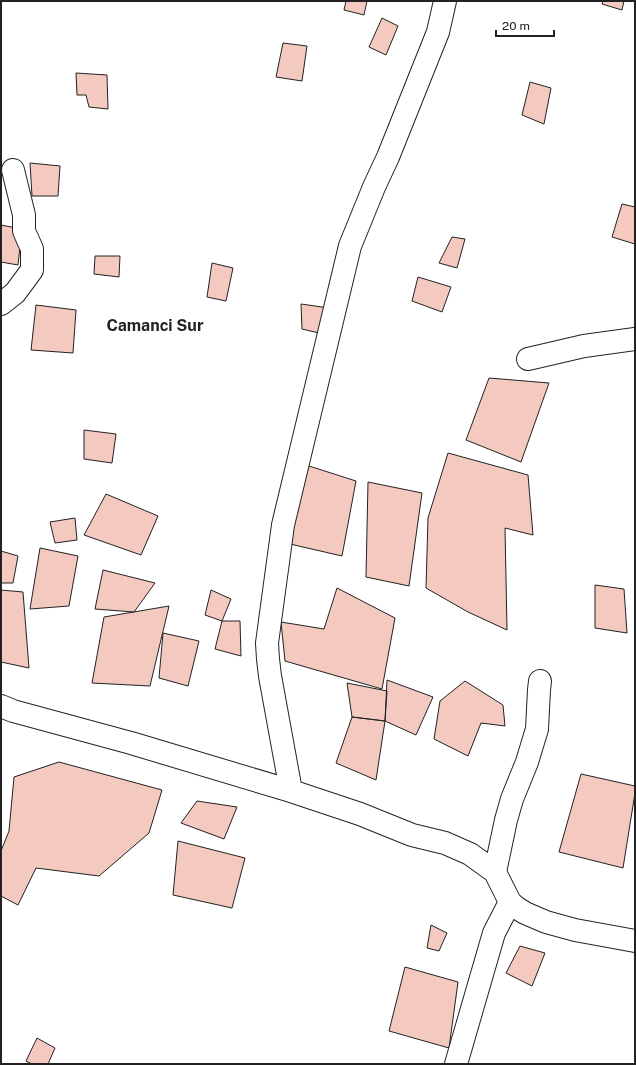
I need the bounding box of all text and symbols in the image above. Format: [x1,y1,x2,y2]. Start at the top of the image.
scale bar [496,12,554,38]
text: 20 m [502,19,530,33]
district label: Camanci Sur [107,316,204,335]

